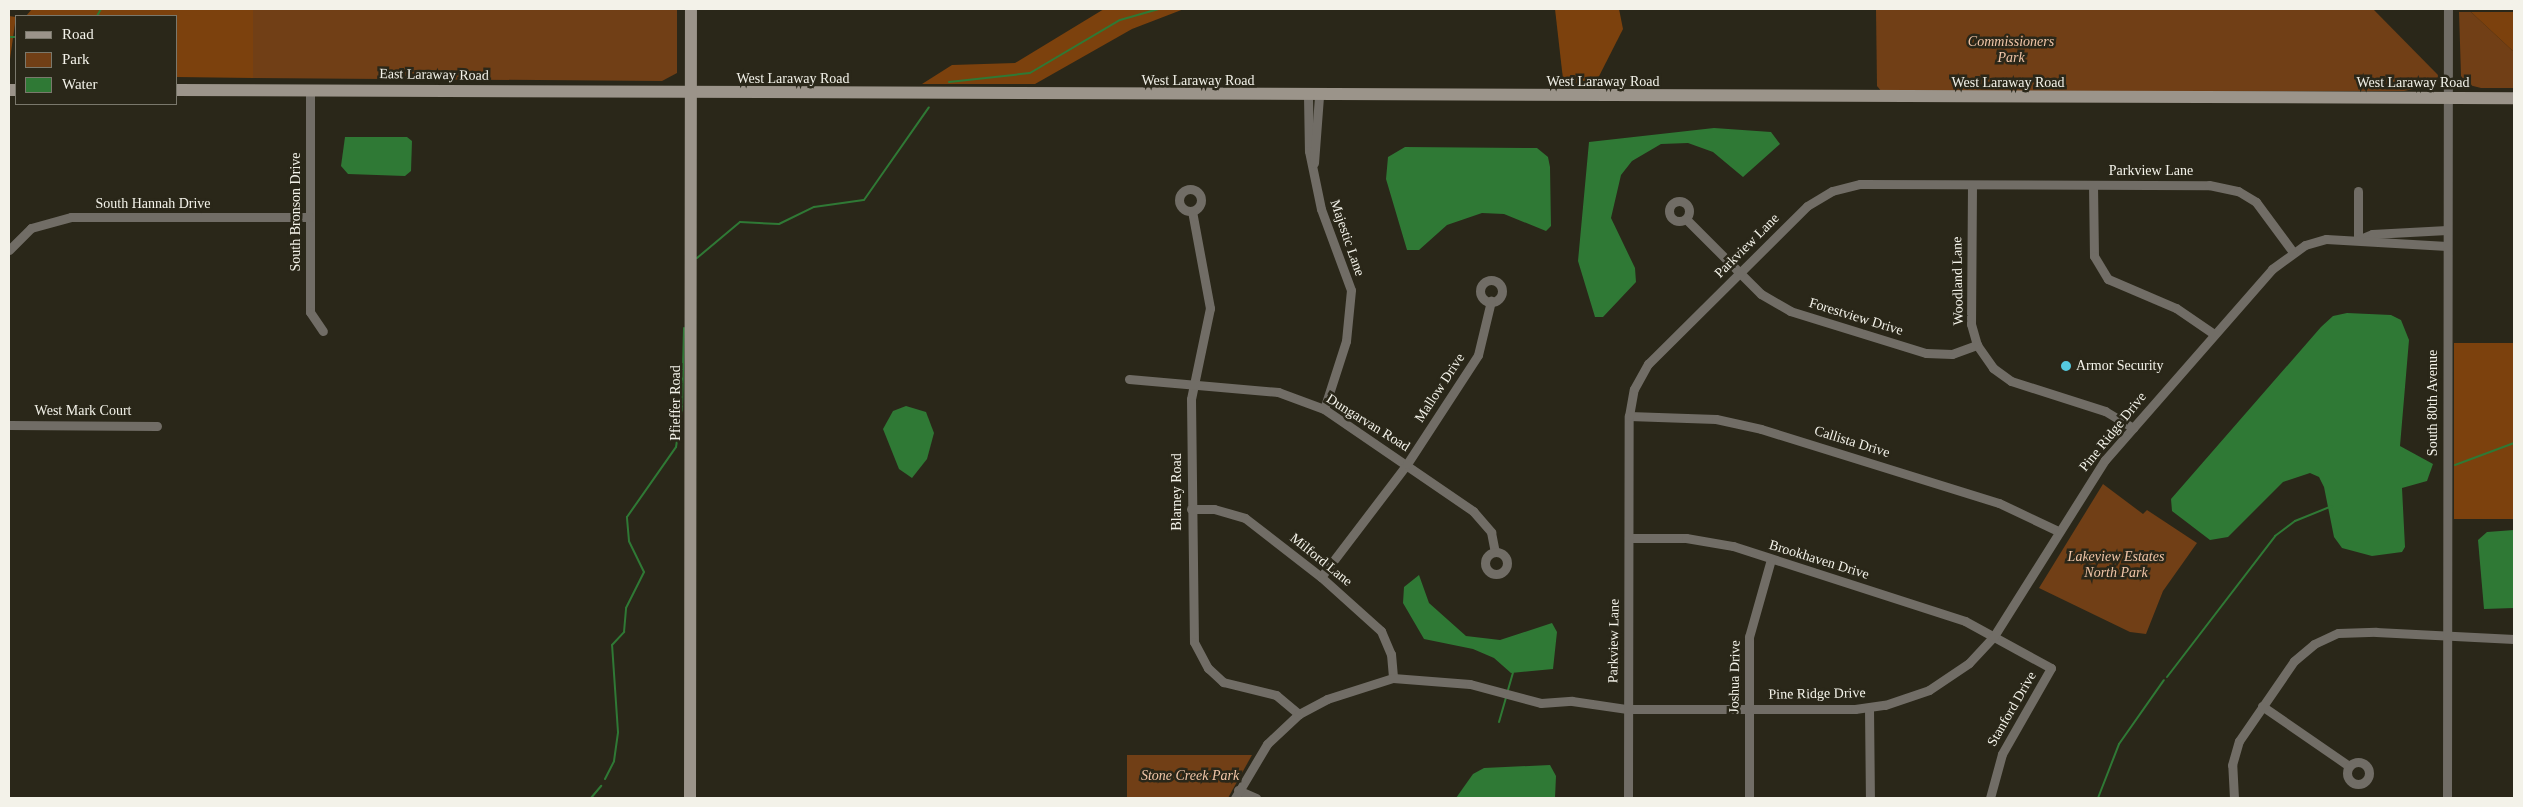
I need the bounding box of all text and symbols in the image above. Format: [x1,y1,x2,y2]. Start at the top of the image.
legend [15,15,178,105]
text: Road [62,26,94,42]
park label: Commissioners Park [1968,34,2054,66]
text: Park [62,51,90,67]
street label: East Laraway Road [379,66,489,84]
street label: West Laraway Road [736,71,850,87]
street label: West Laraway Road [1141,73,1255,89]
street label: West Laraway Road [1546,74,1660,90]
street label: West Laraway Road [1951,75,2065,91]
street label: West Laraway Road [2356,75,2470,91]
text: Water [62,76,97,92]
street label: South Bronson Drive [288,152,304,272]
street label: Parkview Lane [2109,163,2193,179]
street label: South Hannah Drive [95,196,211,212]
street label: Majestic Lane [1326,198,1368,278]
street label: Parkview Lane [1711,210,1783,282]
street label: Woodland Lane [1949,237,1967,325]
street label: Forestview Drive [1807,295,1905,339]
street label: South 80th Avenue [2425,349,2441,457]
street label: Mallow Drive [1411,350,1469,426]
place label: Armor Security [2076,358,2163,374]
marker: Armor Security [2060,360,2072,372]
street label: Pfieffer Road [668,365,684,441]
street label: Pine Ridge Drive [2076,389,2150,475]
street label: Dungarvan Road [1323,391,1413,455]
street label: West Mark Court [35,403,131,419]
street label: Callista Drive [1812,423,1892,461]
street label: Blarney Road [1169,453,1185,531]
street label: Milford Lane [1287,530,1355,590]
street label: Brookhaven Drive [1767,537,1871,583]
park label: Lakeview Estates North Park [2068,549,2164,582]
street label: Parkview Lane [1605,599,1623,683]
street label: Joshua Drive [1726,640,1744,714]
street label: Stanford Drive [1984,669,2040,749]
street label: Pine Ridge Drive [1768,685,1866,703]
park label: Stone Creek Park [1141,768,1239,784]

